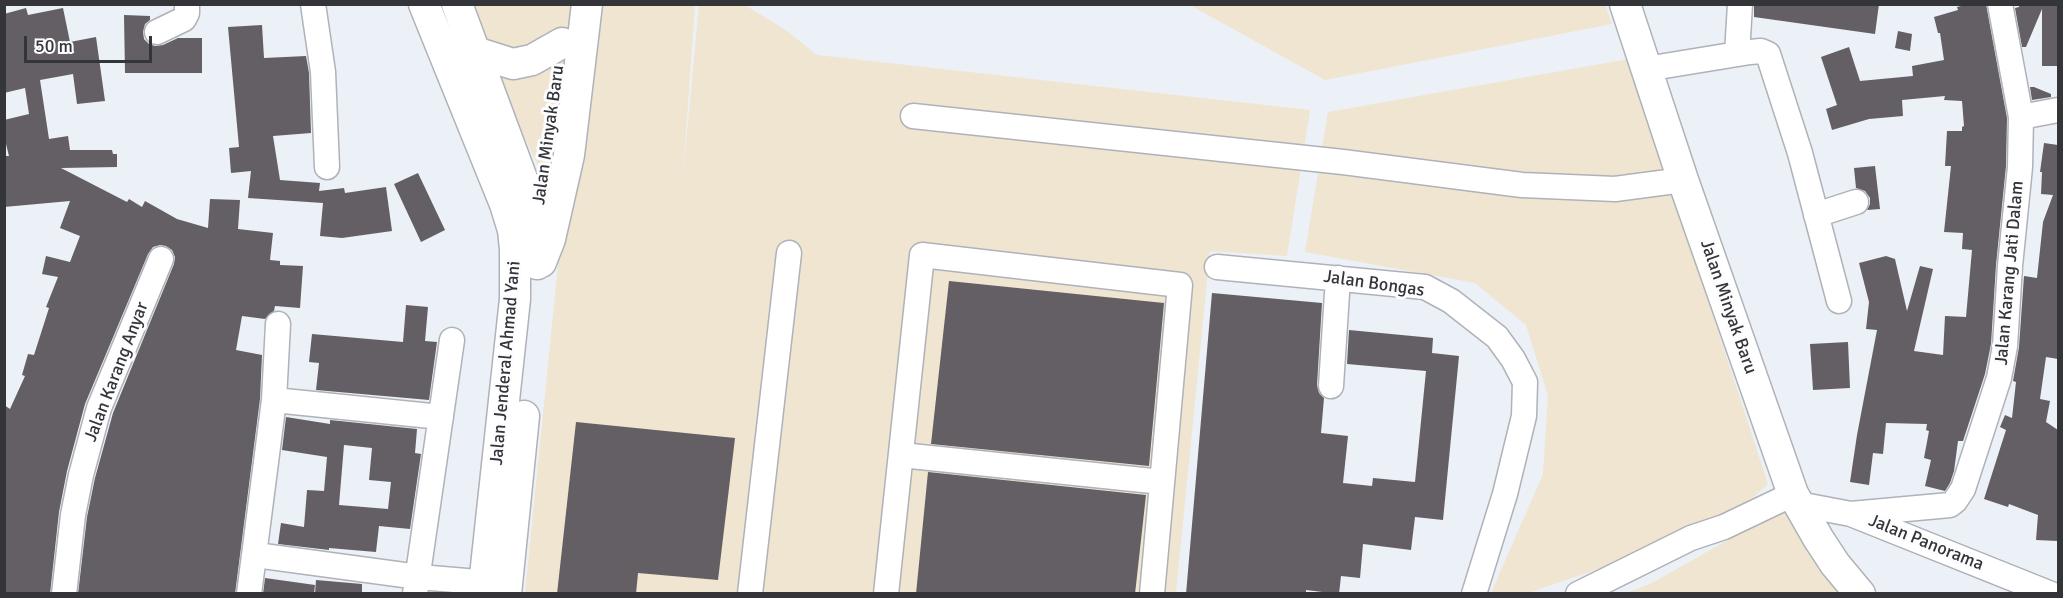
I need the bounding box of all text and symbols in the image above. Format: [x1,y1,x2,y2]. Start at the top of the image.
scale bar [27,24,154,62]
text: 50 m [35,35,73,57]
street label: Jalan Minyak Baru [529,64,569,206]
street label: Jalan Karang Jati Dalam [1991,180,2029,366]
street label: Jalan Minyak Baru [1695,237,1761,377]
street label: Jalan Jenderal Ahmad Yani [486,260,526,466]
street label: Jalan Bongas [1322,266,1426,302]
street label: Jalan Karang Anyar [80,299,154,445]
street label: Jalan Panorama [1865,510,1987,576]

